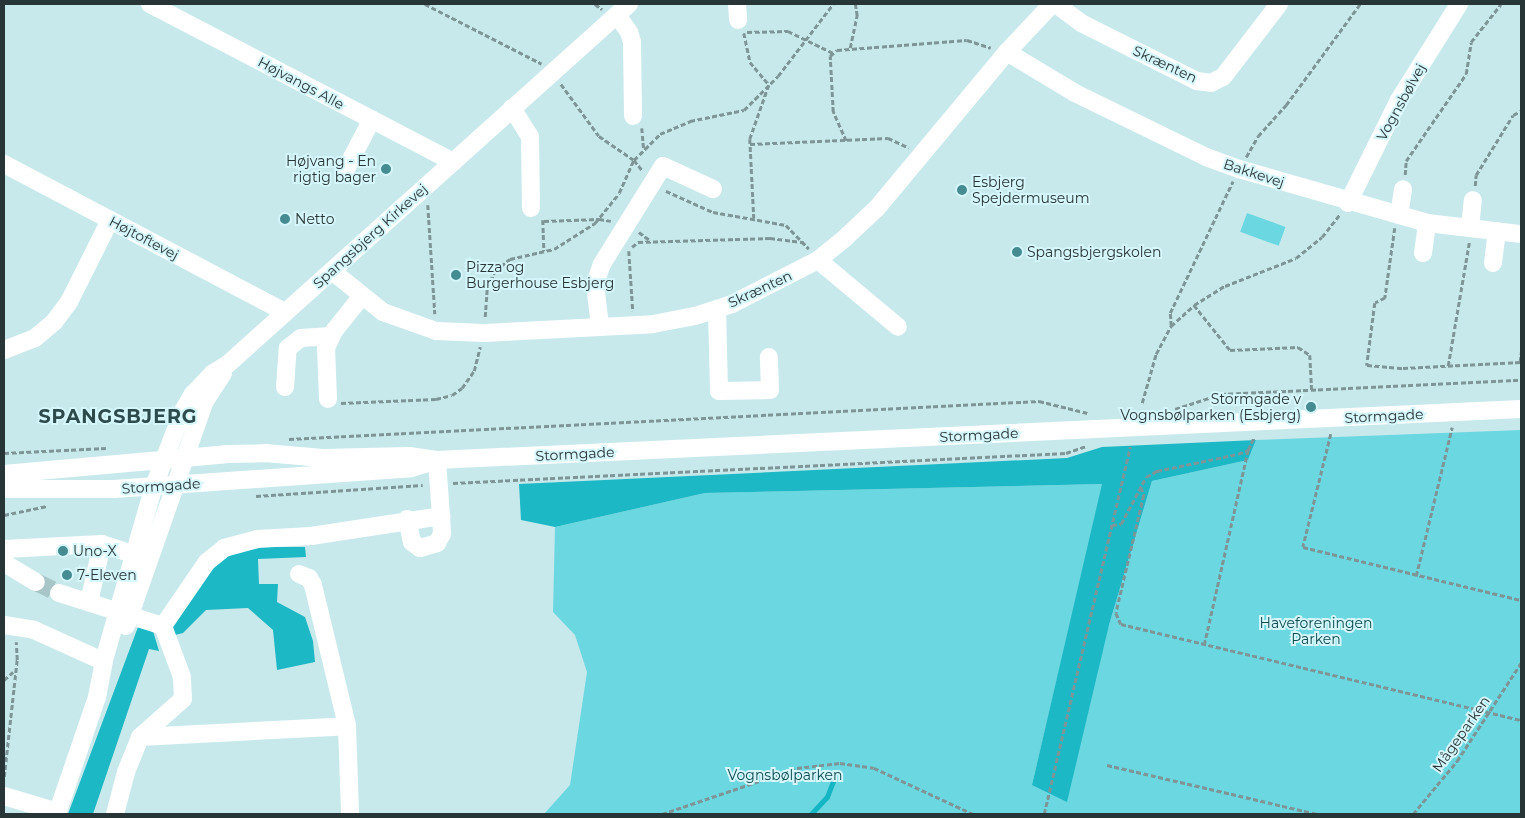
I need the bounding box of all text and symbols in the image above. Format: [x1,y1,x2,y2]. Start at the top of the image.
street label: Skrænten [1130,42,1200,86]
street label: Højvangs Alle [255,53,347,113]
street label: Vognsbølvej [1373,61,1429,143]
place label: Højvang - En rigtig bager [286,153,376,186]
street label: Bakkevej [1221,155,1287,191]
marker: Højvang - En rigtig bager [380,163,392,175]
place label: Esbjerg Spejdermuseum [972,174,1090,206]
street label: Spangsbjerg Kirkevej [309,180,431,292]
marker: Esbjerg Spejdermuseum [956,184,968,196]
place label: Netto [295,211,335,227]
street label: Højtoftevej [106,213,182,263]
marker: Netto [279,213,291,225]
place label: Spangsbjergskolen [1027,244,1161,260]
marker: Spangsbjergskolen [1011,246,1023,258]
place label: Pizza og Burgerhouse Esbjerg [466,259,614,292]
street label: Skrænten [725,267,795,311]
marker: Pizza og Burgerhouse Esbjerg [450,269,462,281]
place label: Stormgade v Vognsbølparken (Esbjerg) [1120,391,1301,424]
marker: Stormgade v Vognsbølparken (Esbjerg) [1305,401,1317,413]
district label: SPANGSBJERG [37,406,199,428]
street label: Stormgade [1344,406,1424,426]
street label: Stormgade [939,425,1019,445]
street label: Stormgade [535,444,615,464]
street label: Stormgade [121,475,201,497]
place label: Uno-X [73,543,117,559]
marker: Uno-X [57,545,69,557]
place label: 7-Eleven [77,567,137,583]
marker: 7-Eleven [61,569,73,581]
park label: Haveforeningen Parken [1260,615,1372,648]
street label: Mågeparken [1429,693,1493,775]
park label: Vognsbølparken [728,767,842,783]

